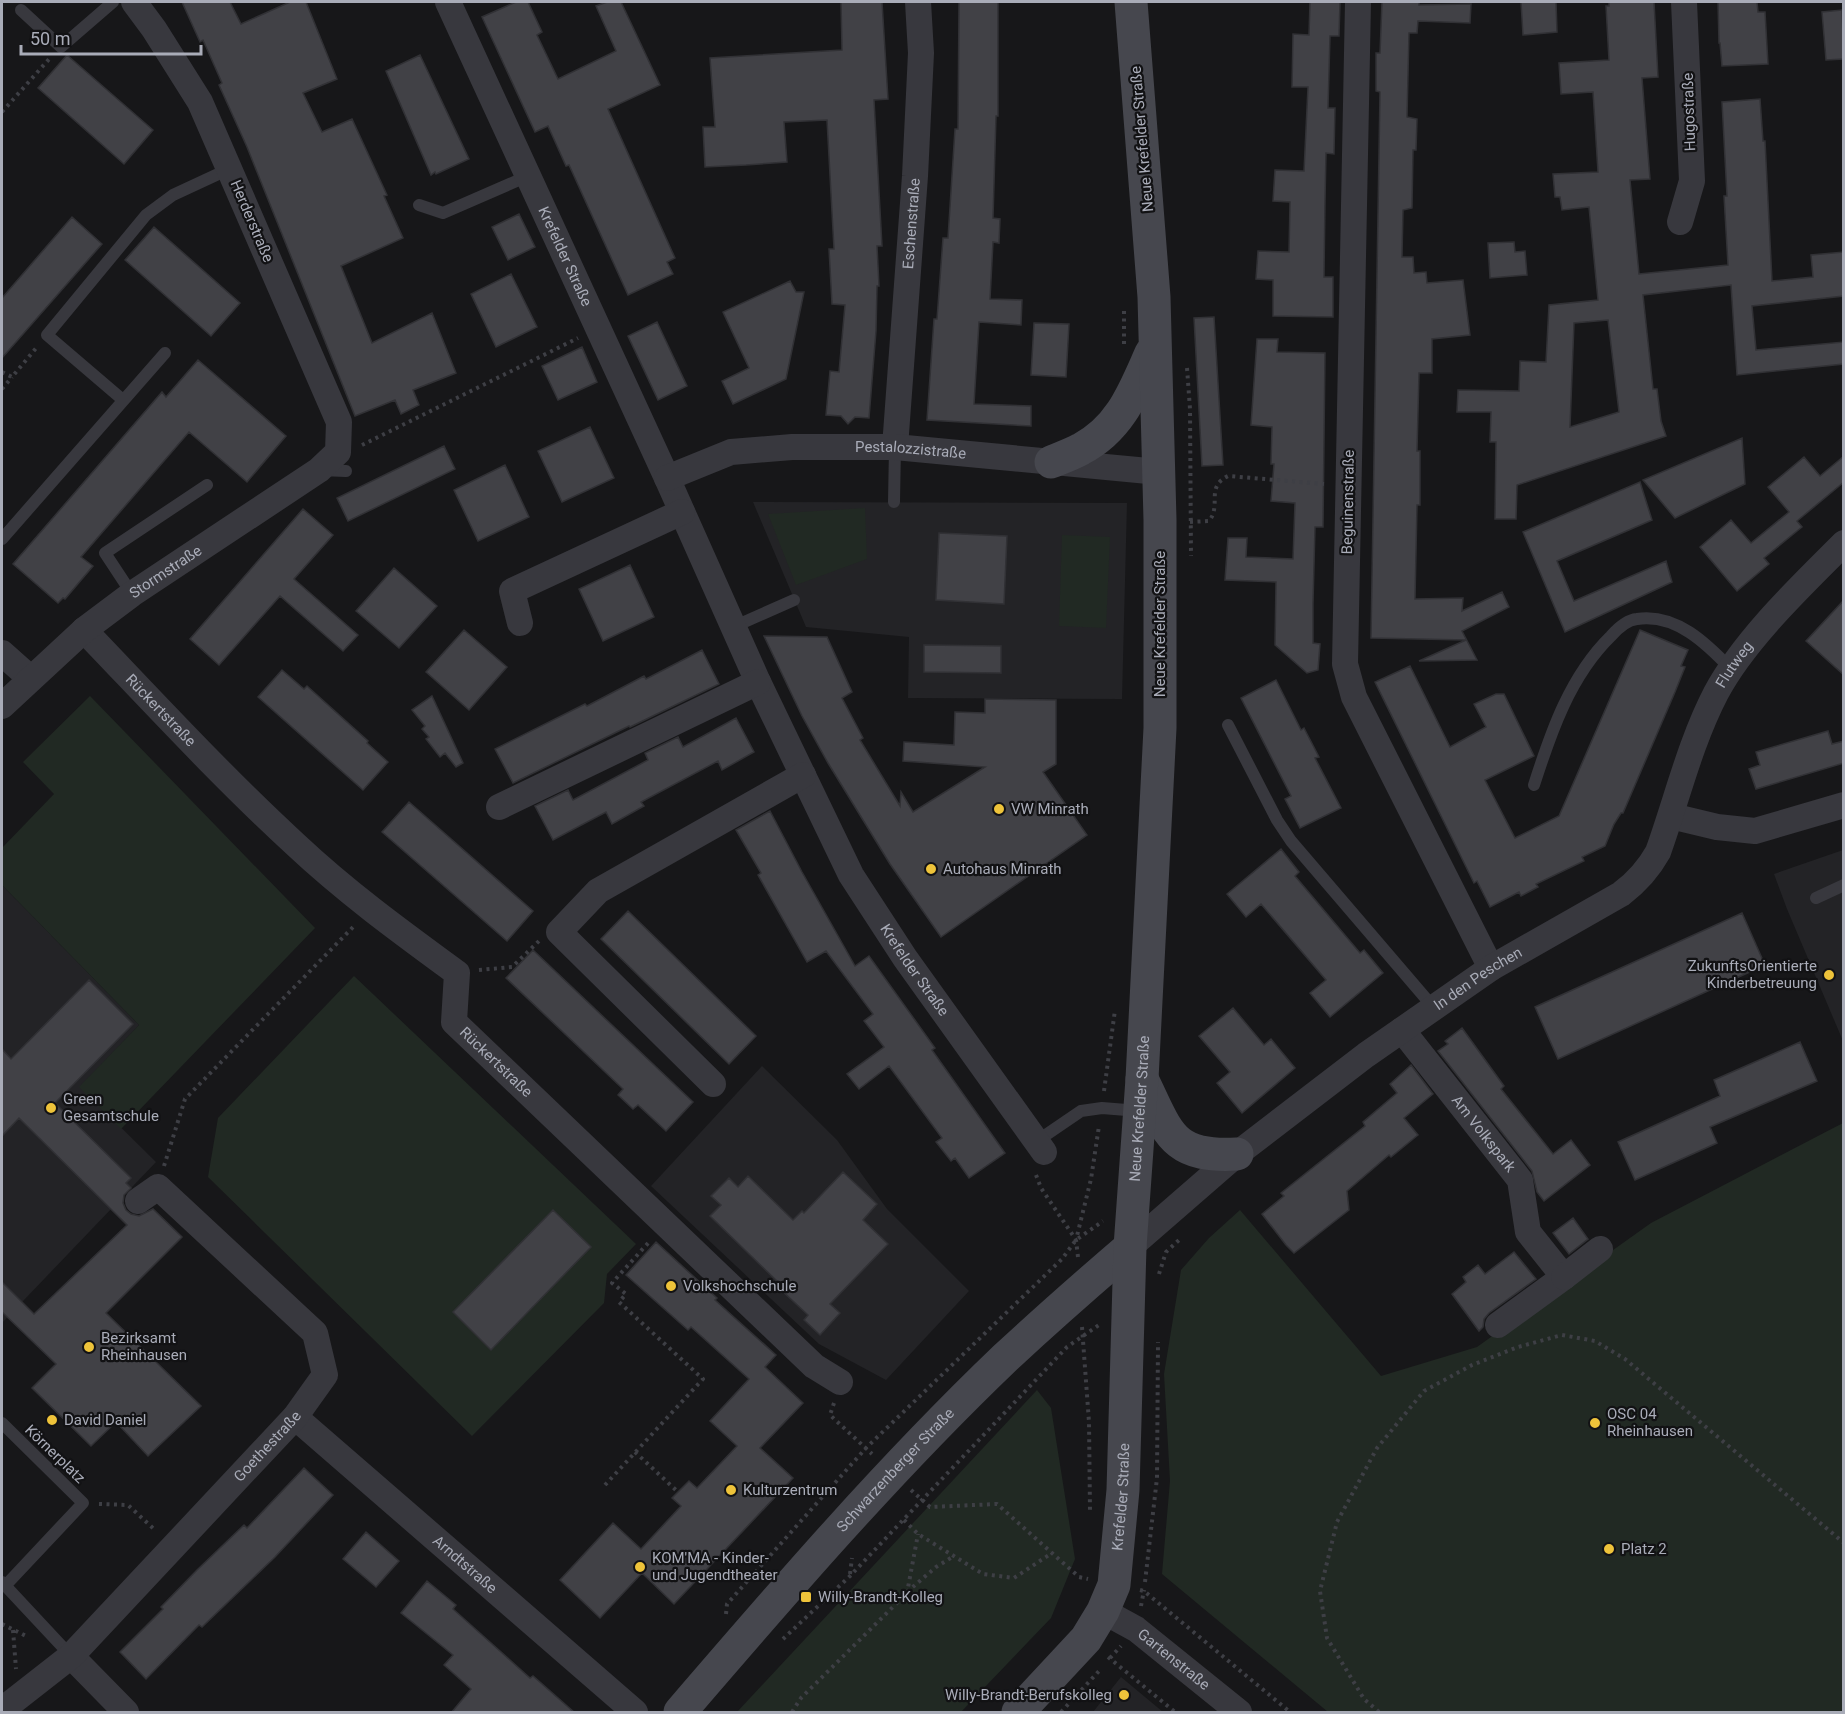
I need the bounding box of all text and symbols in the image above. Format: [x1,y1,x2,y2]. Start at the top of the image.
scale bar [21,18,201,56]
text: 50 m [30,28,70,49]
street label: Neue Krefelder Straße [1127,65,1157,213]
street label: Hugostraße [1679,72,1699,152]
street label: Herderstraße [227,177,277,265]
street label: Eschenstraße [899,177,924,270]
street label: Krefelder Straße [534,204,596,309]
street label: Pestalozzistraße [855,438,967,463]
street label: Beguinenstraße [1338,449,1358,554]
street label: Stormstraße [126,541,205,602]
street label: Neue Krefelder Straße [1151,551,1169,697]
street label: Flutweg [1712,638,1757,691]
street label: Rückertstraße [122,670,200,750]
place label: VW Minrath [1011,800,1089,818]
marker: VW Minrath [992,802,1006,816]
place label: Autohaus Minrath [943,860,1062,878]
marker: Autohaus Minrath [924,862,938,876]
street label: Krefelder Straße [876,921,953,1020]
street label: In den Peschen [1430,943,1525,1014]
place label: ZukunftsOrientierte Kinderbetreuung [1688,957,1817,992]
marker: ZukunftsOrientierte Kinderbetreuung [1822,968,1836,982]
street label: Rückertstraße [456,1023,536,1101]
street label: Neue Krefelder Straße [1126,1035,1153,1182]
place label: Green Gesamtschule [63,1090,159,1125]
street label: Am Volkspark [1448,1092,1520,1176]
marker: Green Gesamtschule [44,1101,58,1115]
place label: Volkshochschule [683,1277,796,1295]
marker: Volkshochschule [664,1279,678,1293]
place label: Bezirksamt Rheinhausen [101,1329,187,1364]
marker: Bezirksamt Rheinhausen [82,1340,96,1354]
street label: Schwarzenberger Straße [833,1404,958,1536]
place label: OSC 04 Rheinhausen [1607,1405,1693,1440]
street label: Goethestraße [230,1408,305,1485]
place label: David Daniel [64,1411,147,1429]
marker: David Daniel [45,1413,59,1427]
marker: OSC 04 Rheinhausen [1588,1416,1602,1430]
street label: Körnerplatz [21,1421,89,1487]
street label: Krefelder Straße [1108,1443,1133,1552]
place label: Kulturzentrum [743,1481,837,1499]
marker: Kulturzentrum [724,1483,738,1497]
street label: Arndtstraße [429,1532,501,1597]
place label: Platz 2 [1621,1540,1667,1558]
marker: Platz 2 [1602,1542,1616,1556]
place label: KOM'MA - Kinder- und Jugendtheater [652,1549,778,1584]
marker: KOM'MA - Kinder- und Jugendtheater [633,1560,647,1574]
place label: Willy-Brandt-Kolleg [818,1588,943,1606]
marker: Willy-Brandt-Kolleg [799,1590,813,1604]
street label: Gartenstraße [1134,1625,1213,1694]
place label: Willy-Brandt-Berufskolleg [945,1686,1112,1704]
marker: Willy-Brandt-Berufskolleg [1117,1688,1131,1702]

